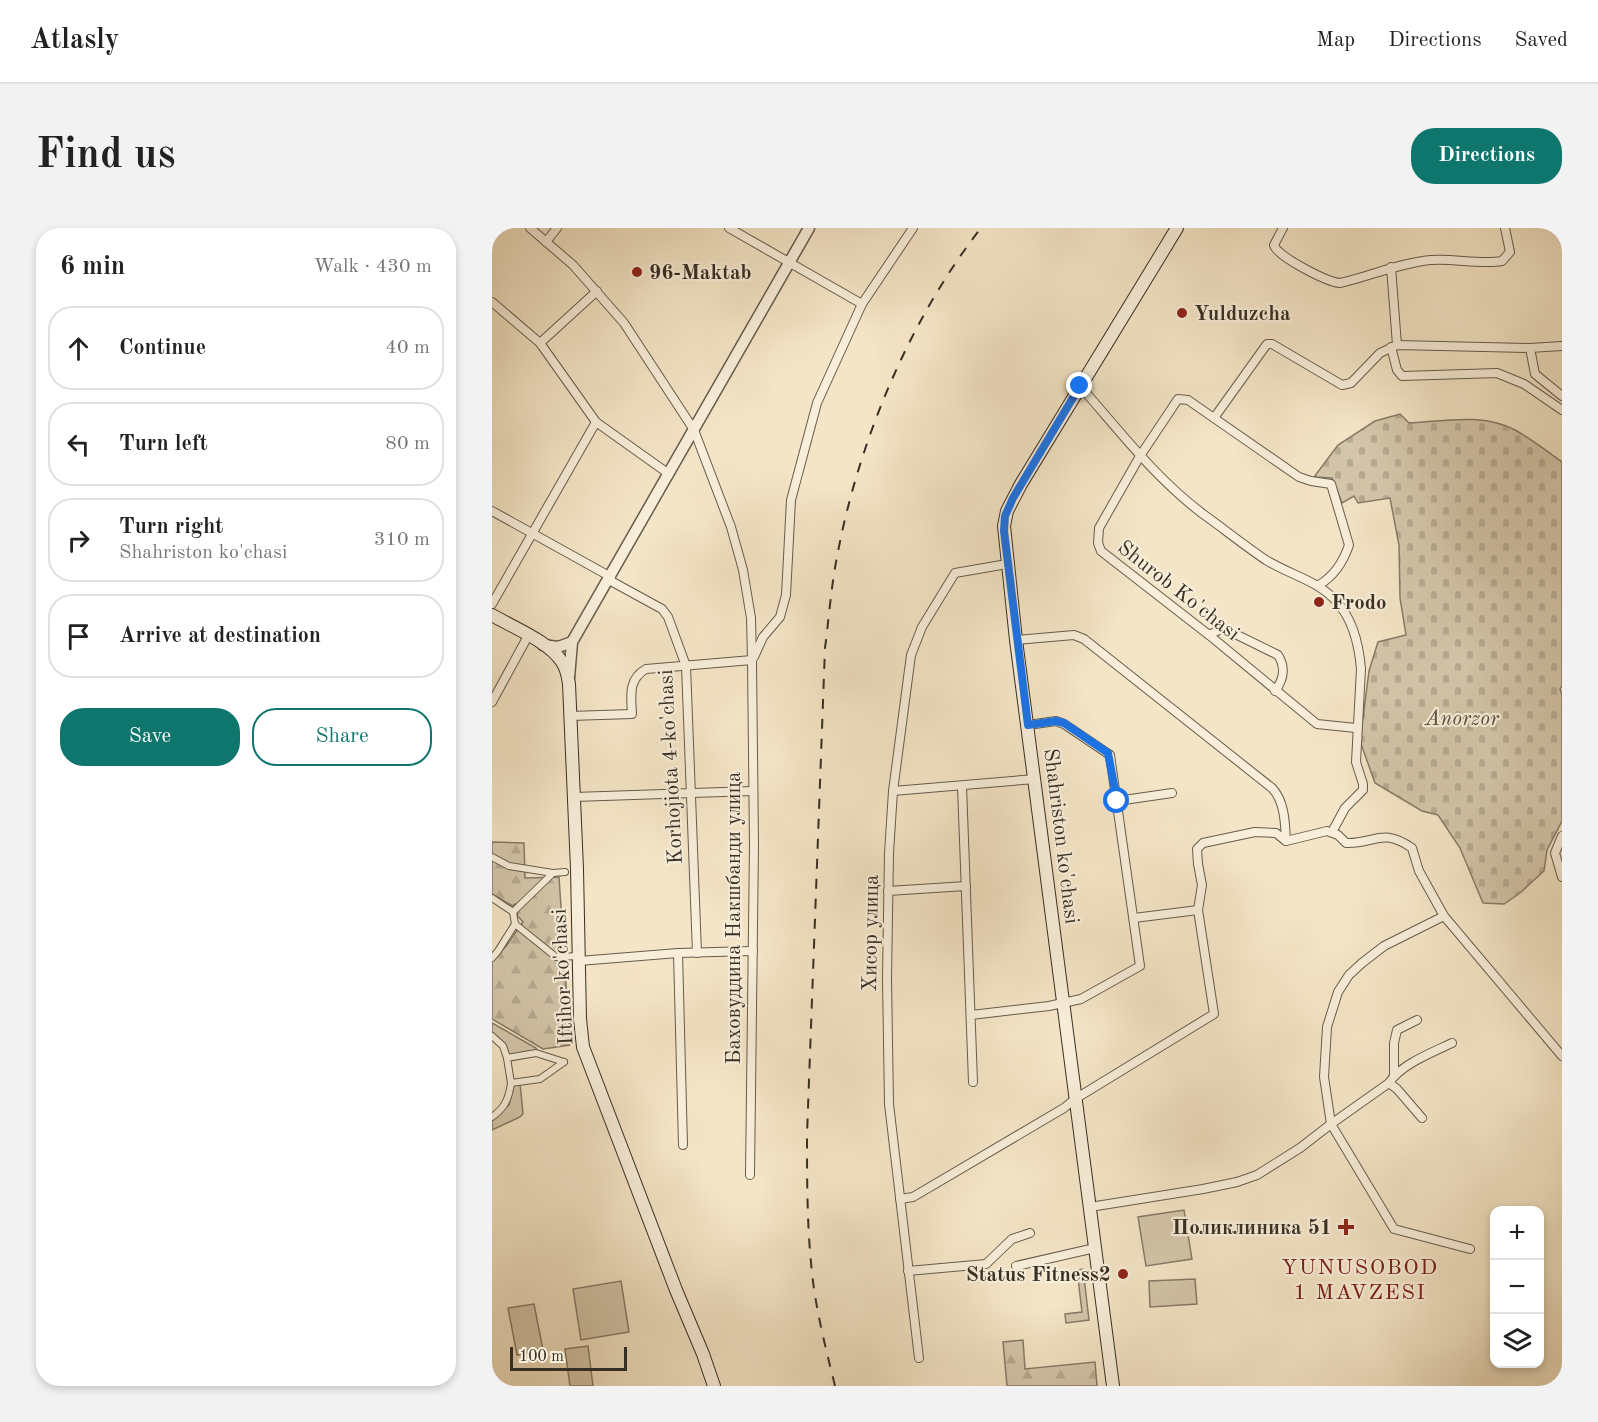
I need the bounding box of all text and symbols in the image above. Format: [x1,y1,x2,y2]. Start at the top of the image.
text: Atlasly [30,27,120,55]
text: Map [1316,30,1355,51]
text: Directions [1388,30,1482,51]
text: Saved [1515,30,1568,51]
button: Directions [1411,128,1562,184]
text: Find us [36,135,175,177]
text: 6 min [60,254,125,280]
text: Walk · 430 m [313,257,432,277]
place label: 96-Maktab [649,263,752,284]
marker: 96-Maktab [630,265,644,279]
place label: Yulduzcha [1194,304,1291,325]
marker: Yulduzcha [1175,306,1189,320]
icon: ahead [62,332,95,365]
text: Continue [119,337,206,359]
text: 40 m [385,338,430,358]
route end [1066,372,1092,398]
icon: left [62,428,95,461]
text: Turn left [119,433,208,455]
text: 80 m [385,434,430,454]
text: Turn right [119,516,223,538]
icon: right [62,524,95,557]
text: 310 m [374,530,430,550]
street label: Shurob Ko'chasi [1113,537,1243,645]
text: Shahriston ko'chasi [119,543,287,563]
place label: Frodo [1331,593,1387,614]
marker: Frodo [1312,595,1326,609]
icon: arrive [62,620,95,653]
text: Arrive at destination [119,625,321,647]
street label: Korhojiota 4-ko'chasi [656,669,687,865]
button: Save [60,708,240,766]
button: Share [252,708,432,766]
park label: Anorzor [1424,709,1500,730]
street label: Shahriston ko'chasi [1039,747,1082,925]
street label: Баховуддина Накшбанди улица [724,772,745,1064]
route start [1103,787,1129,813]
street label: Хисор улица [860,874,883,992]
street label: Iftihor ko'chasi [549,908,578,1046]
map controls [1490,1206,1544,1368]
button: + [1490,1206,1544,1260]
place label: Поликлиника 51 [1172,1218,1332,1239]
marker: Поликлиника 51 [1337,1218,1355,1236]
district label: YUNUSOBOD 1 MAVZESI [1281,1257,1439,1304]
button: − [1490,1260,1544,1314]
place label: Status Fitness2 [966,1265,1111,1286]
marker: Status Fitness2 [1116,1267,1130,1281]
button: layers [1490,1314,1544,1368]
scale bar [510,1344,627,1372]
text: 100 m [519,1349,564,1365]

